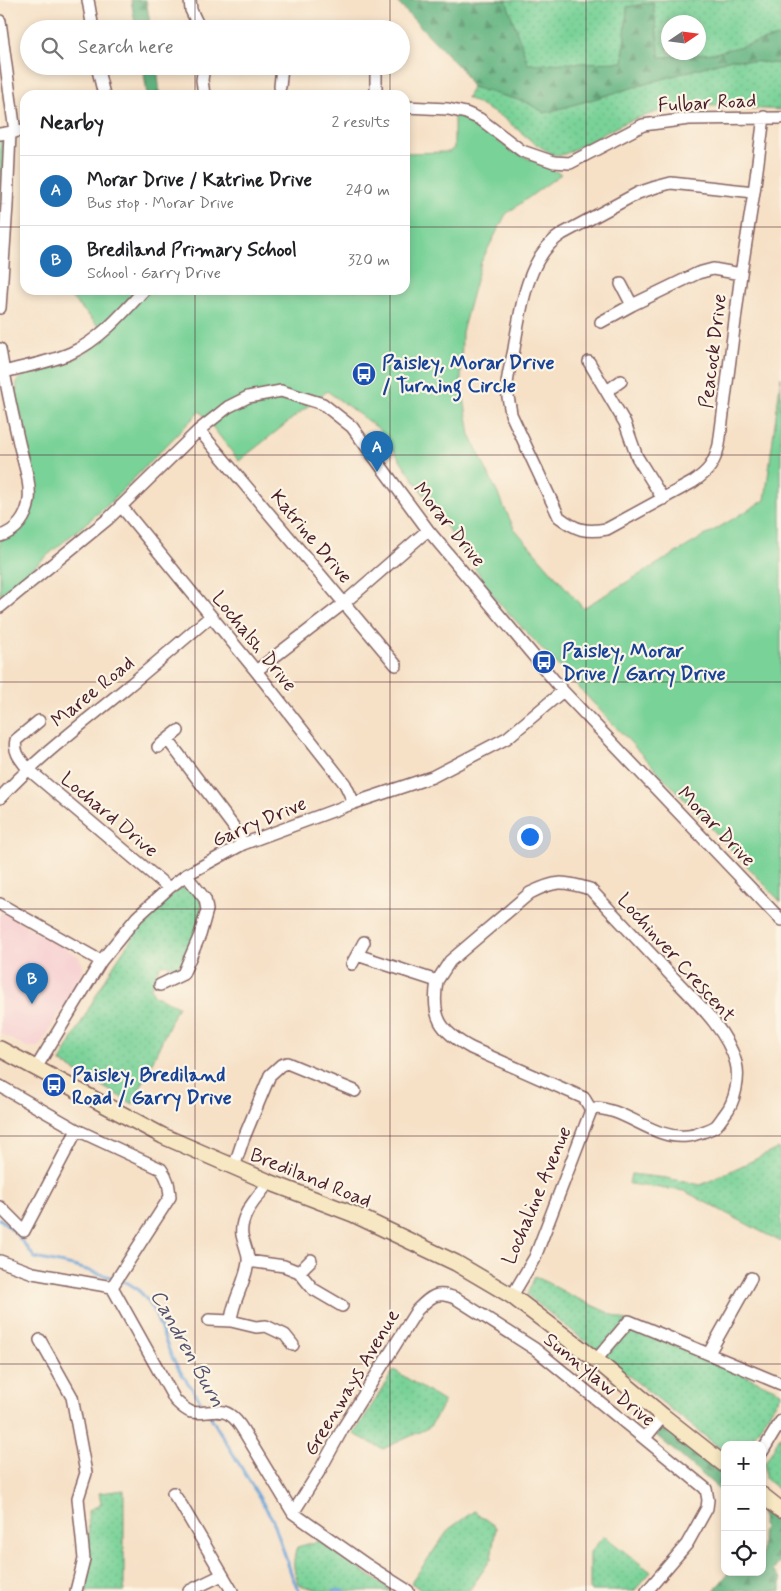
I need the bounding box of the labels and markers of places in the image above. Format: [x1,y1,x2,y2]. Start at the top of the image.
place label: Paisley, Morar Drive / Turning Circle [382,350,554,402]
bus stop icon: Paisley, Morar Drive / Turning Circle [351,361,377,387]
pin: A [361,431,393,472]
place label: Paisley, Morar Drive / Garry Drive [562,638,726,688]
bus stop icon: Paisley, Morar Drive / Garry Drive [531,649,557,675]
pin: B [16,963,48,1004]
place label: Paisley, Brediland Road / Garry Drive [72,1062,232,1112]
bus stop icon: Paisley, Brediland Road / Garry Drive [41,1072,67,1098]

